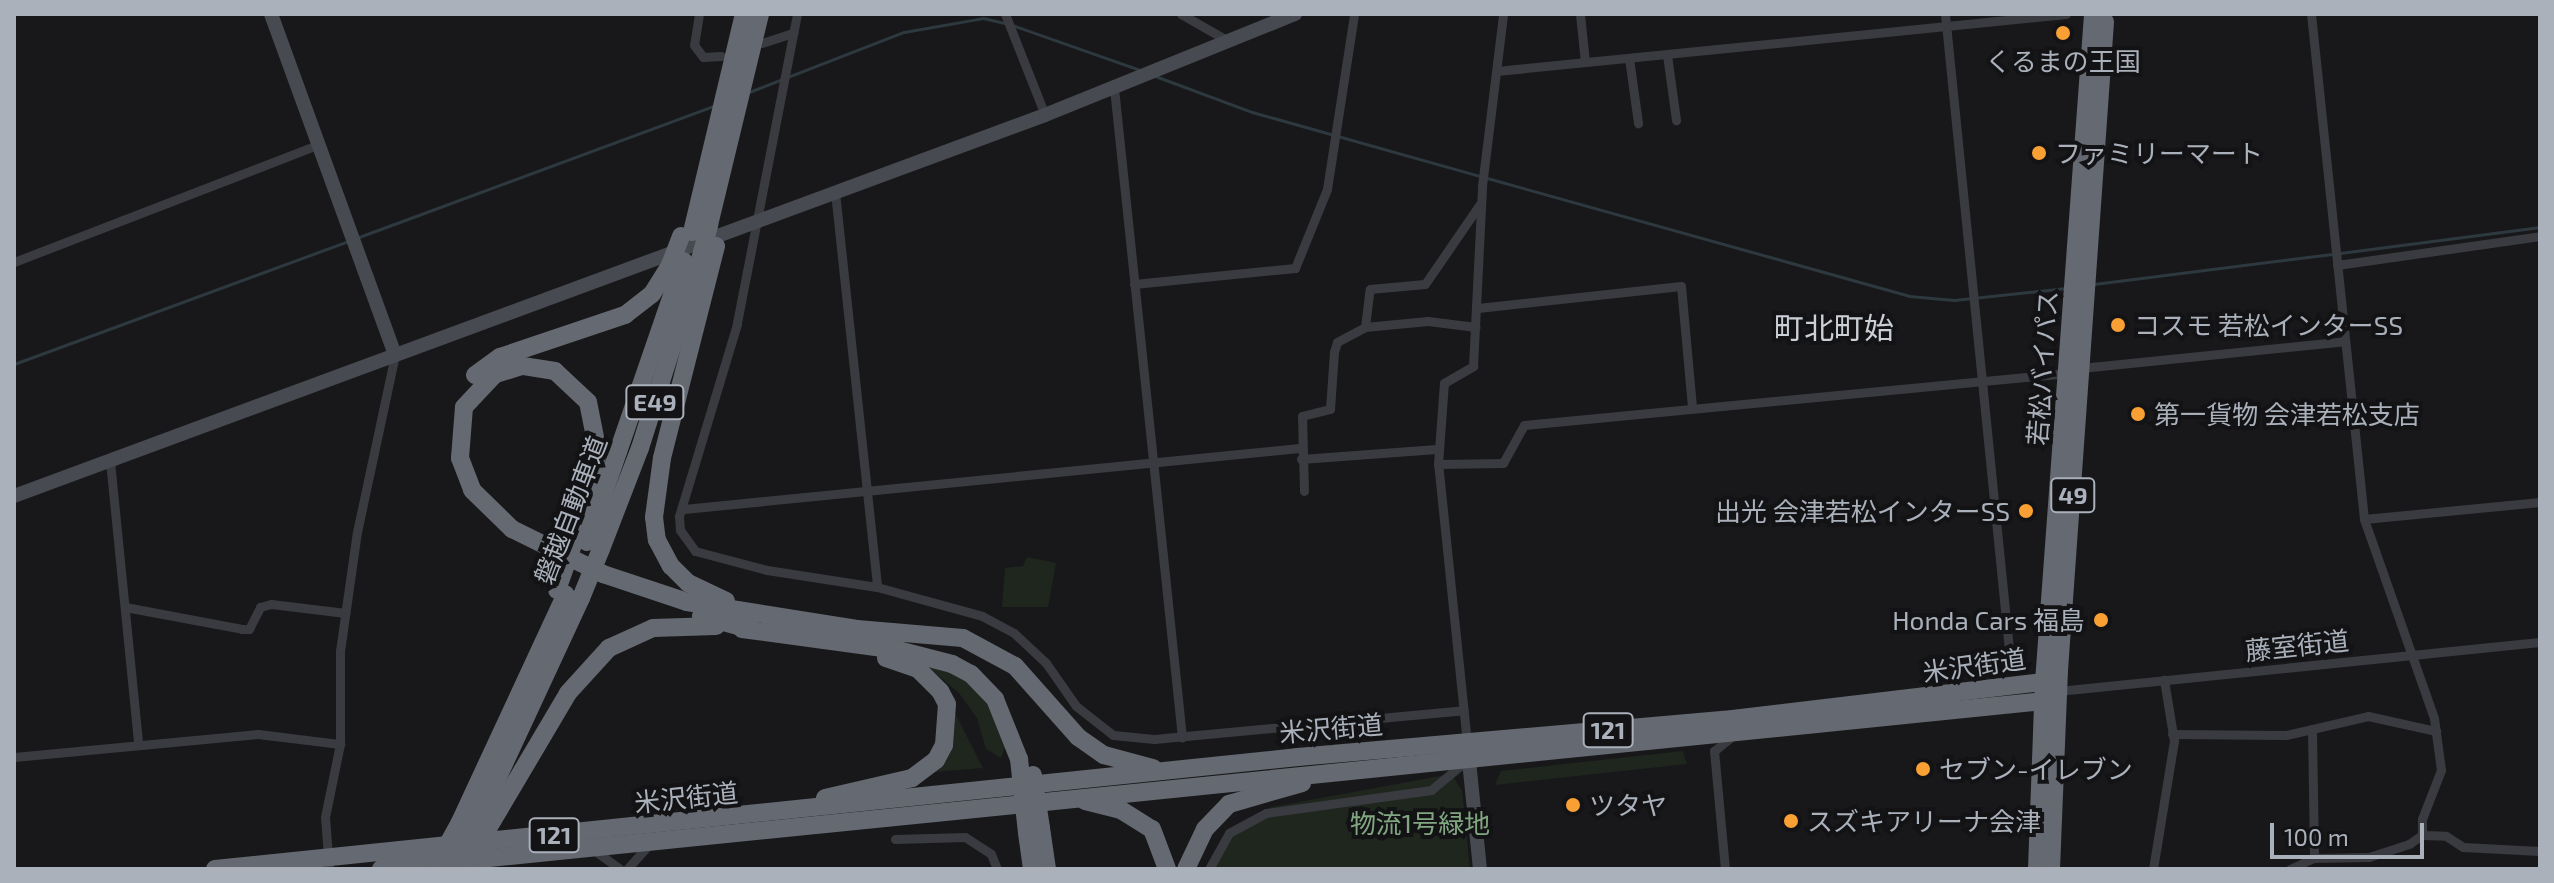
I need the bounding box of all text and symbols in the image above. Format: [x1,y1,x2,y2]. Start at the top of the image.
marker: くるまの王国 [2054,24,2072,42]
place label: くるまの王国 [1985,45,2141,77]
place label: ファミリーマート [2055,137,2263,169]
marker: ファミリーマート [2030,144,2048,162]
street label: 若松バイパス [2021,289,2063,447]
district label: 町北町始 [1774,309,1894,345]
place label: コスモ 若松インターSS [2134,309,2403,341]
marker: コスモ 若松インターSS [2109,316,2127,334]
road number: E49 [625,382,685,422]
place label: 第一貨物 会津若松支店 [2154,398,2420,430]
marker: 第一貨物 会津若松支店 [2129,405,2147,423]
street label: 磐越自動車道 [527,432,613,588]
road number: 49 [2049,475,2097,515]
place label: 出光 会津若松インターSS [1715,495,2010,527]
marker: 出光 会津若松インターSS [2017,502,2035,520]
place label: Honda Cars 福島 [1892,604,2085,636]
marker: Honda Cars 福島 [2092,611,2110,629]
street label: 藤室街道 [2244,624,2350,666]
street label: 米沢街道 [1920,642,2028,688]
street label: 米沢街道 [1278,708,1384,748]
road number: 121 [1582,710,1634,750]
place label: セブン-イレブン [1939,753,2133,785]
marker: セブン-イレブン [1914,760,1932,778]
street label: 米沢街道 [633,776,739,818]
place label: ツタヤ [1589,789,1667,821]
marker: ツタヤ [1564,796,1582,814]
place label: スズキアリーナ会津 [1807,805,2041,837]
park label: 物流1号緑地 [1350,807,1490,839]
scale bar [2274,807,2428,857]
marker: スズキアリーナ会津 [1782,812,1800,830]
road number: 121 [528,815,580,855]
text: 100 m [2284,822,2349,851]

